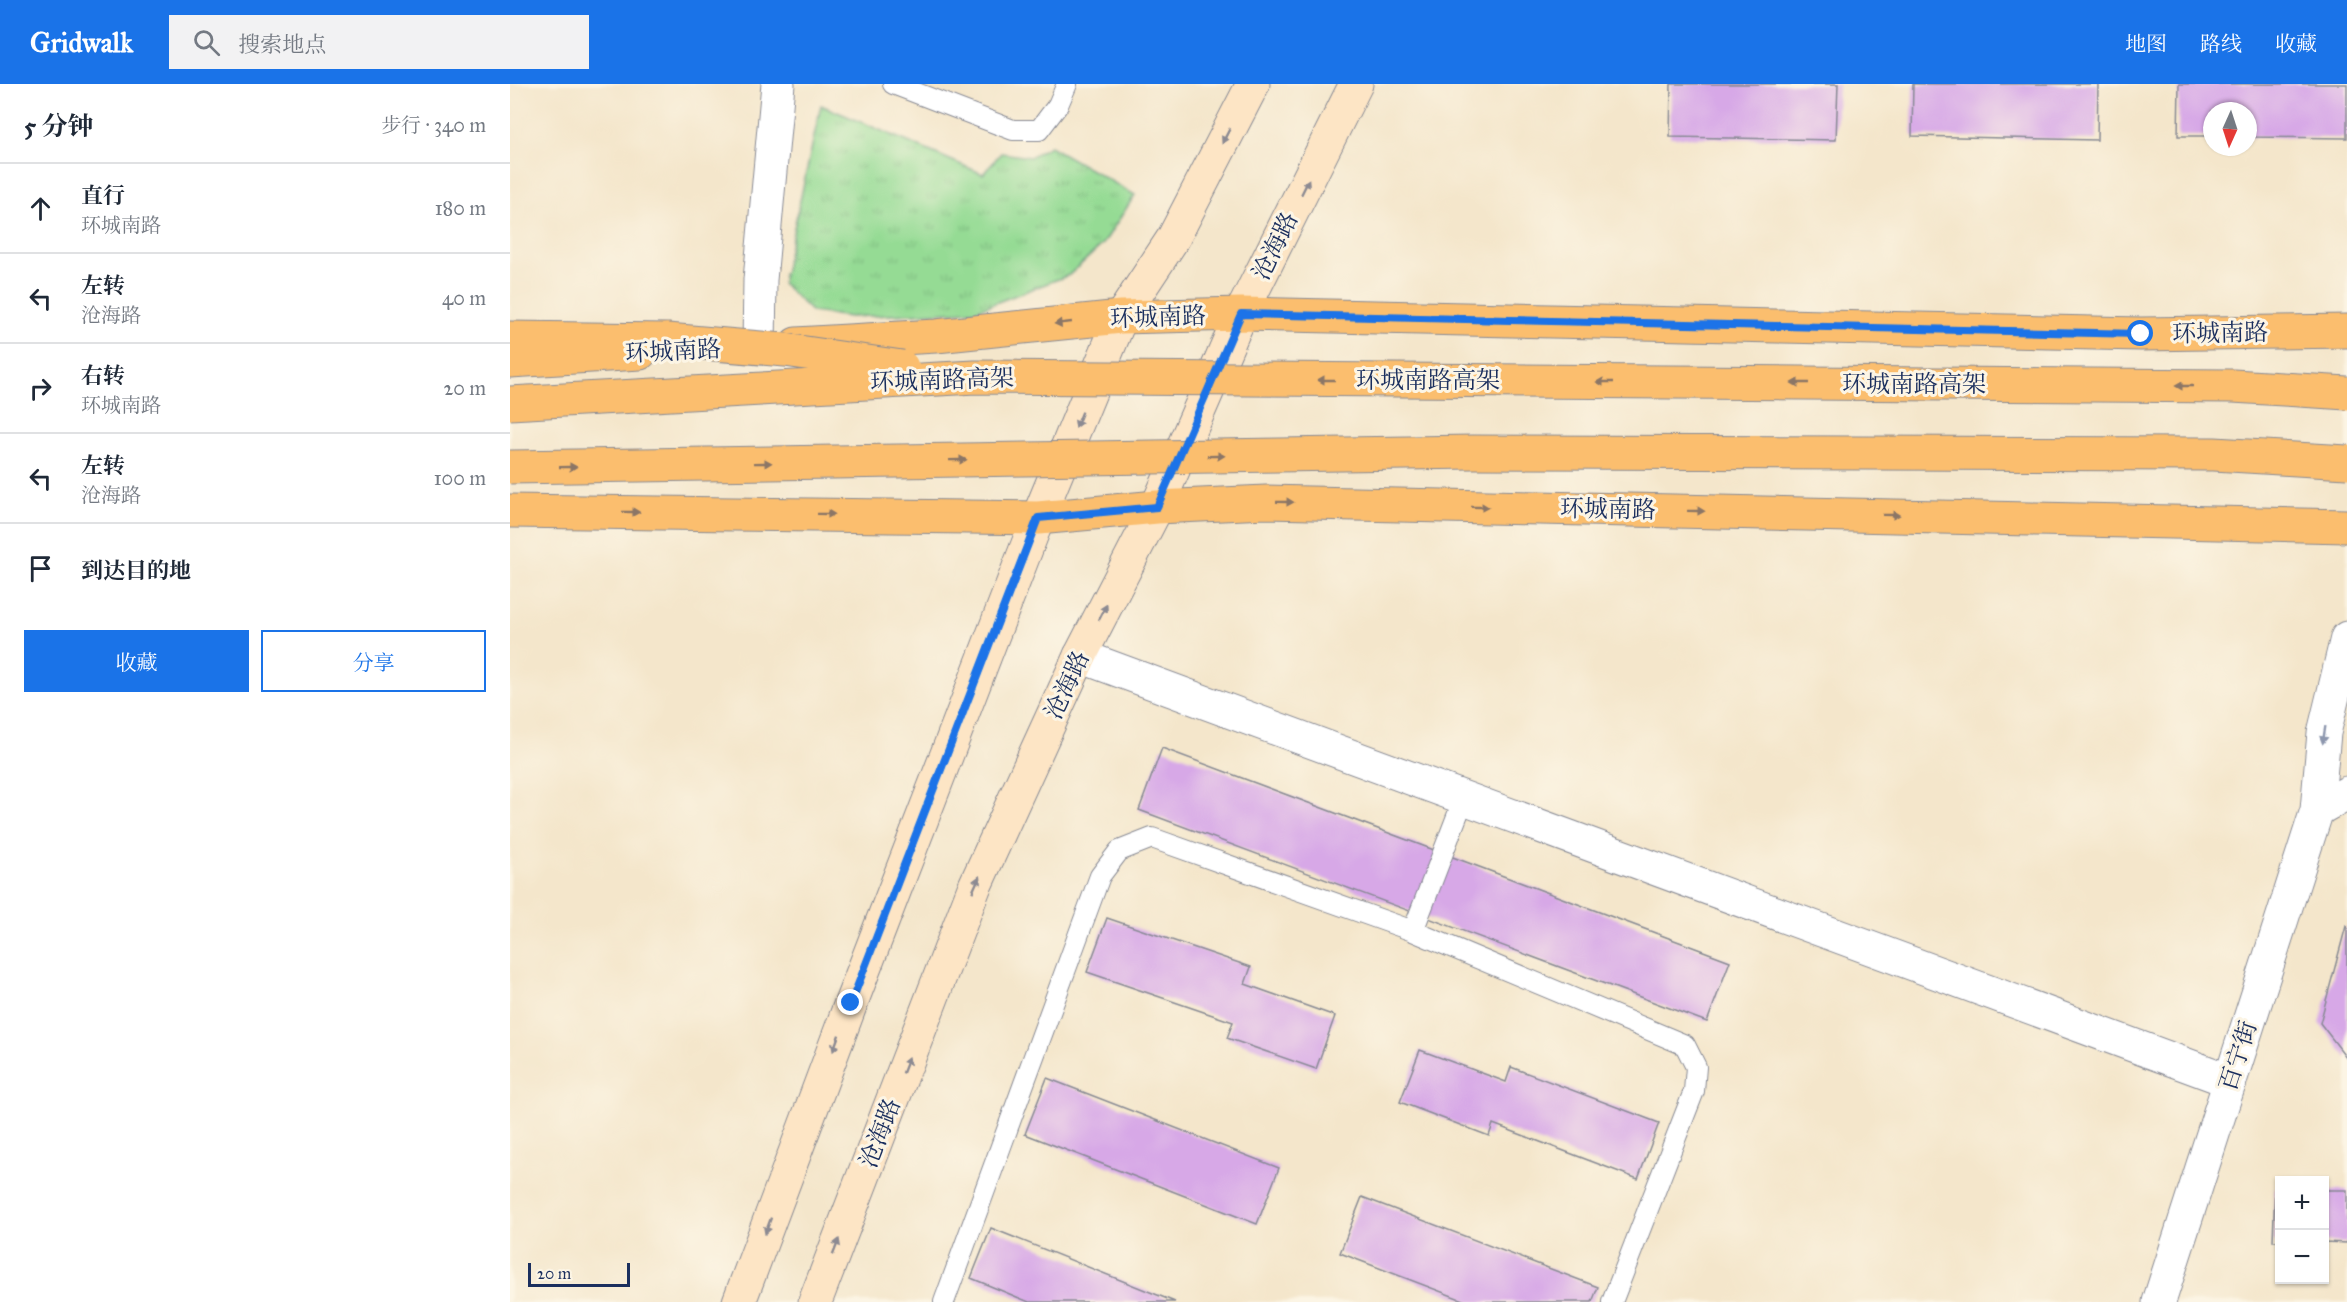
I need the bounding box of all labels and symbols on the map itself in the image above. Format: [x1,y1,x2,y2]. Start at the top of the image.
north arrow [2203,102,2257,156]
one-way arrow [1221,128,1231,145]
one-way arrow [1300,178,1310,195]
street label: 沧海路 [1246,207,1304,285]
street label: 环城南路 [1110,300,1206,334]
street label: 环城南路 [2172,317,2268,349]
one-way arrow [1053,318,1072,328]
route start [2127,320,2153,346]
street label: 环城南路 [624,334,722,368]
street label: 环城南路高架 [870,362,1014,398]
street label: 环城南路高架 [1356,365,1500,395]
street label: 环城南路高架 [1842,369,1986,399]
one-way arrow [1316,375,1335,384]
one-way arrow [1595,377,1614,386]
one-way arrow [1790,378,1809,388]
one-way arrow [2174,381,2193,391]
one-way arrow [1074,411,1083,429]
one-way arrow [1207,451,1226,461]
one-way arrow [949,456,968,465]
one-way arrow [754,459,773,468]
one-way arrow [559,462,578,471]
street label: 环城南路 [1560,493,1656,525]
one-way arrow [1275,498,1294,507]
one-way arrow [1470,502,1489,511]
one-way arrow [1686,506,1705,516]
one-way arrow [622,507,641,517]
one-way arrow [817,509,836,519]
one-way arrow [1881,510,1900,520]
one-way arrow [1098,603,1107,620]
street label: 沧海路 [1038,646,1096,724]
one-way arrow [2319,726,2328,745]
one-way arrow [972,875,981,892]
route end [837,989,863,1015]
street label: 百宁街 [2213,1017,2263,1095]
one-way arrow [830,1034,840,1052]
one-way arrow [901,1056,911,1074]
street label: 沧海路 [853,1094,907,1172]
one-way arrow [762,1217,772,1235]
one-way arrow [831,1238,841,1256]
scale bar [528,1260,630,1288]

